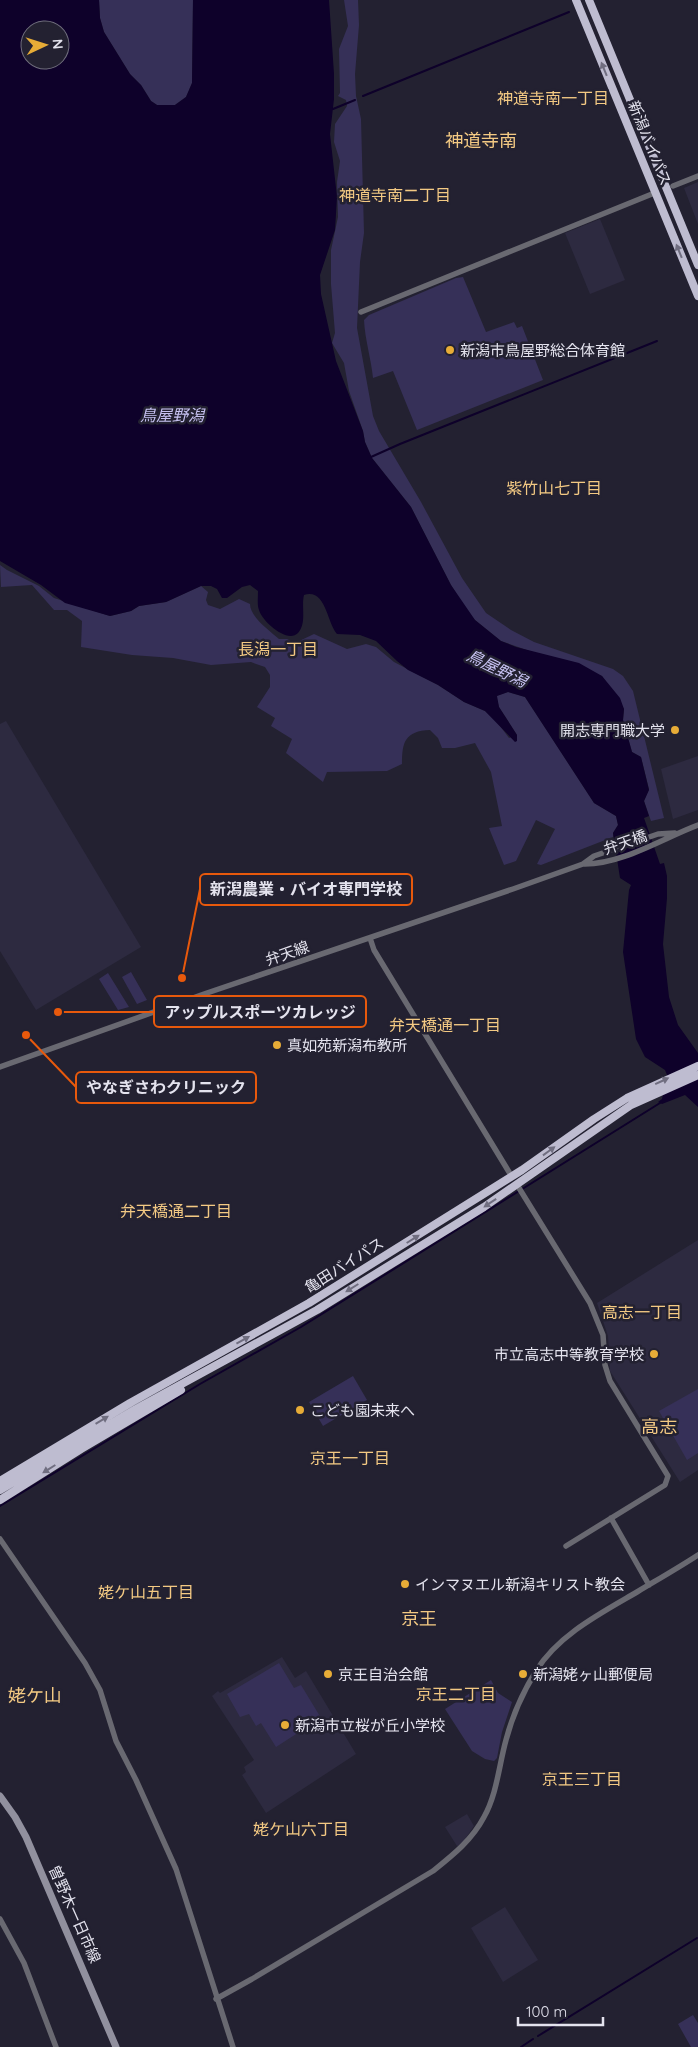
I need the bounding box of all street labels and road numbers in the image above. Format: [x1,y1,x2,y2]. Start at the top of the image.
street label: 新潟バイパス [624,98,676,188]
street label: 弁天橋 [601,826,649,858]
street label: 弁天線 [263,937,311,969]
street label: 亀田バイパス [301,1233,387,1297]
street label: 曽野木一日市線 [45,1862,105,1966]

